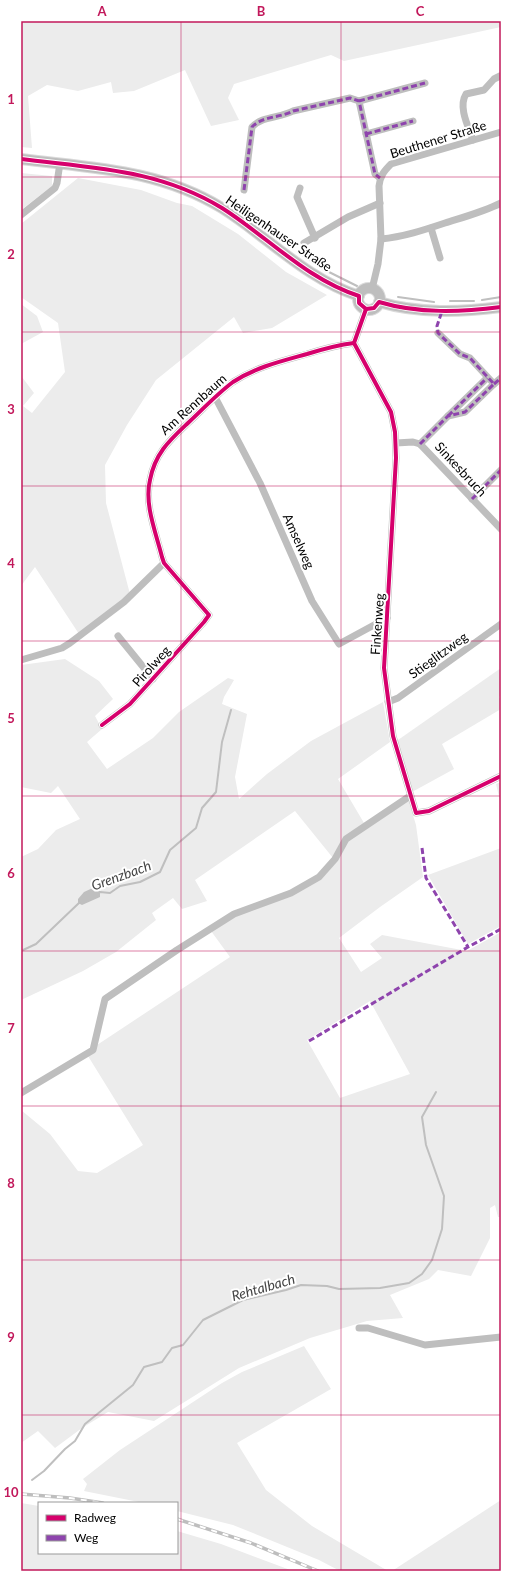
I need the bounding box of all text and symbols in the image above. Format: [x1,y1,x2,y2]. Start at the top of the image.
text: A [96,3,107,19]
text: B [257,3,266,19]
text: C [416,3,425,19]
text: 1 [7,91,15,107]
street label: Beuthener Straße [388,117,488,161]
street label: Heiligenhauser Straße [223,191,335,275]
text: 2 [7,246,15,262]
street label: Am Rennbaum [157,370,229,438]
text: 3 [7,401,15,417]
street label: Sinkesbruch [432,438,490,500]
street label: Amselweg [280,511,318,571]
text: 4 [7,555,15,571]
street label: Finkenweg [367,592,387,655]
street label: Stieglitzweg [405,628,471,682]
street label: Pirolweg [128,642,174,690]
text: 5 [7,710,15,726]
water label: Grenzbach [89,856,153,894]
text: 6 [7,865,15,881]
text: 7 [7,1020,15,1036]
text: 8 [7,1175,15,1191]
water label: Rehtalbach [229,1270,297,1304]
text: 9 [7,1329,15,1345]
text: 10 [3,1484,19,1500]
legend [38,1502,178,1554]
text: Radweg [74,1510,116,1525]
text: Weg [74,1530,98,1545]

